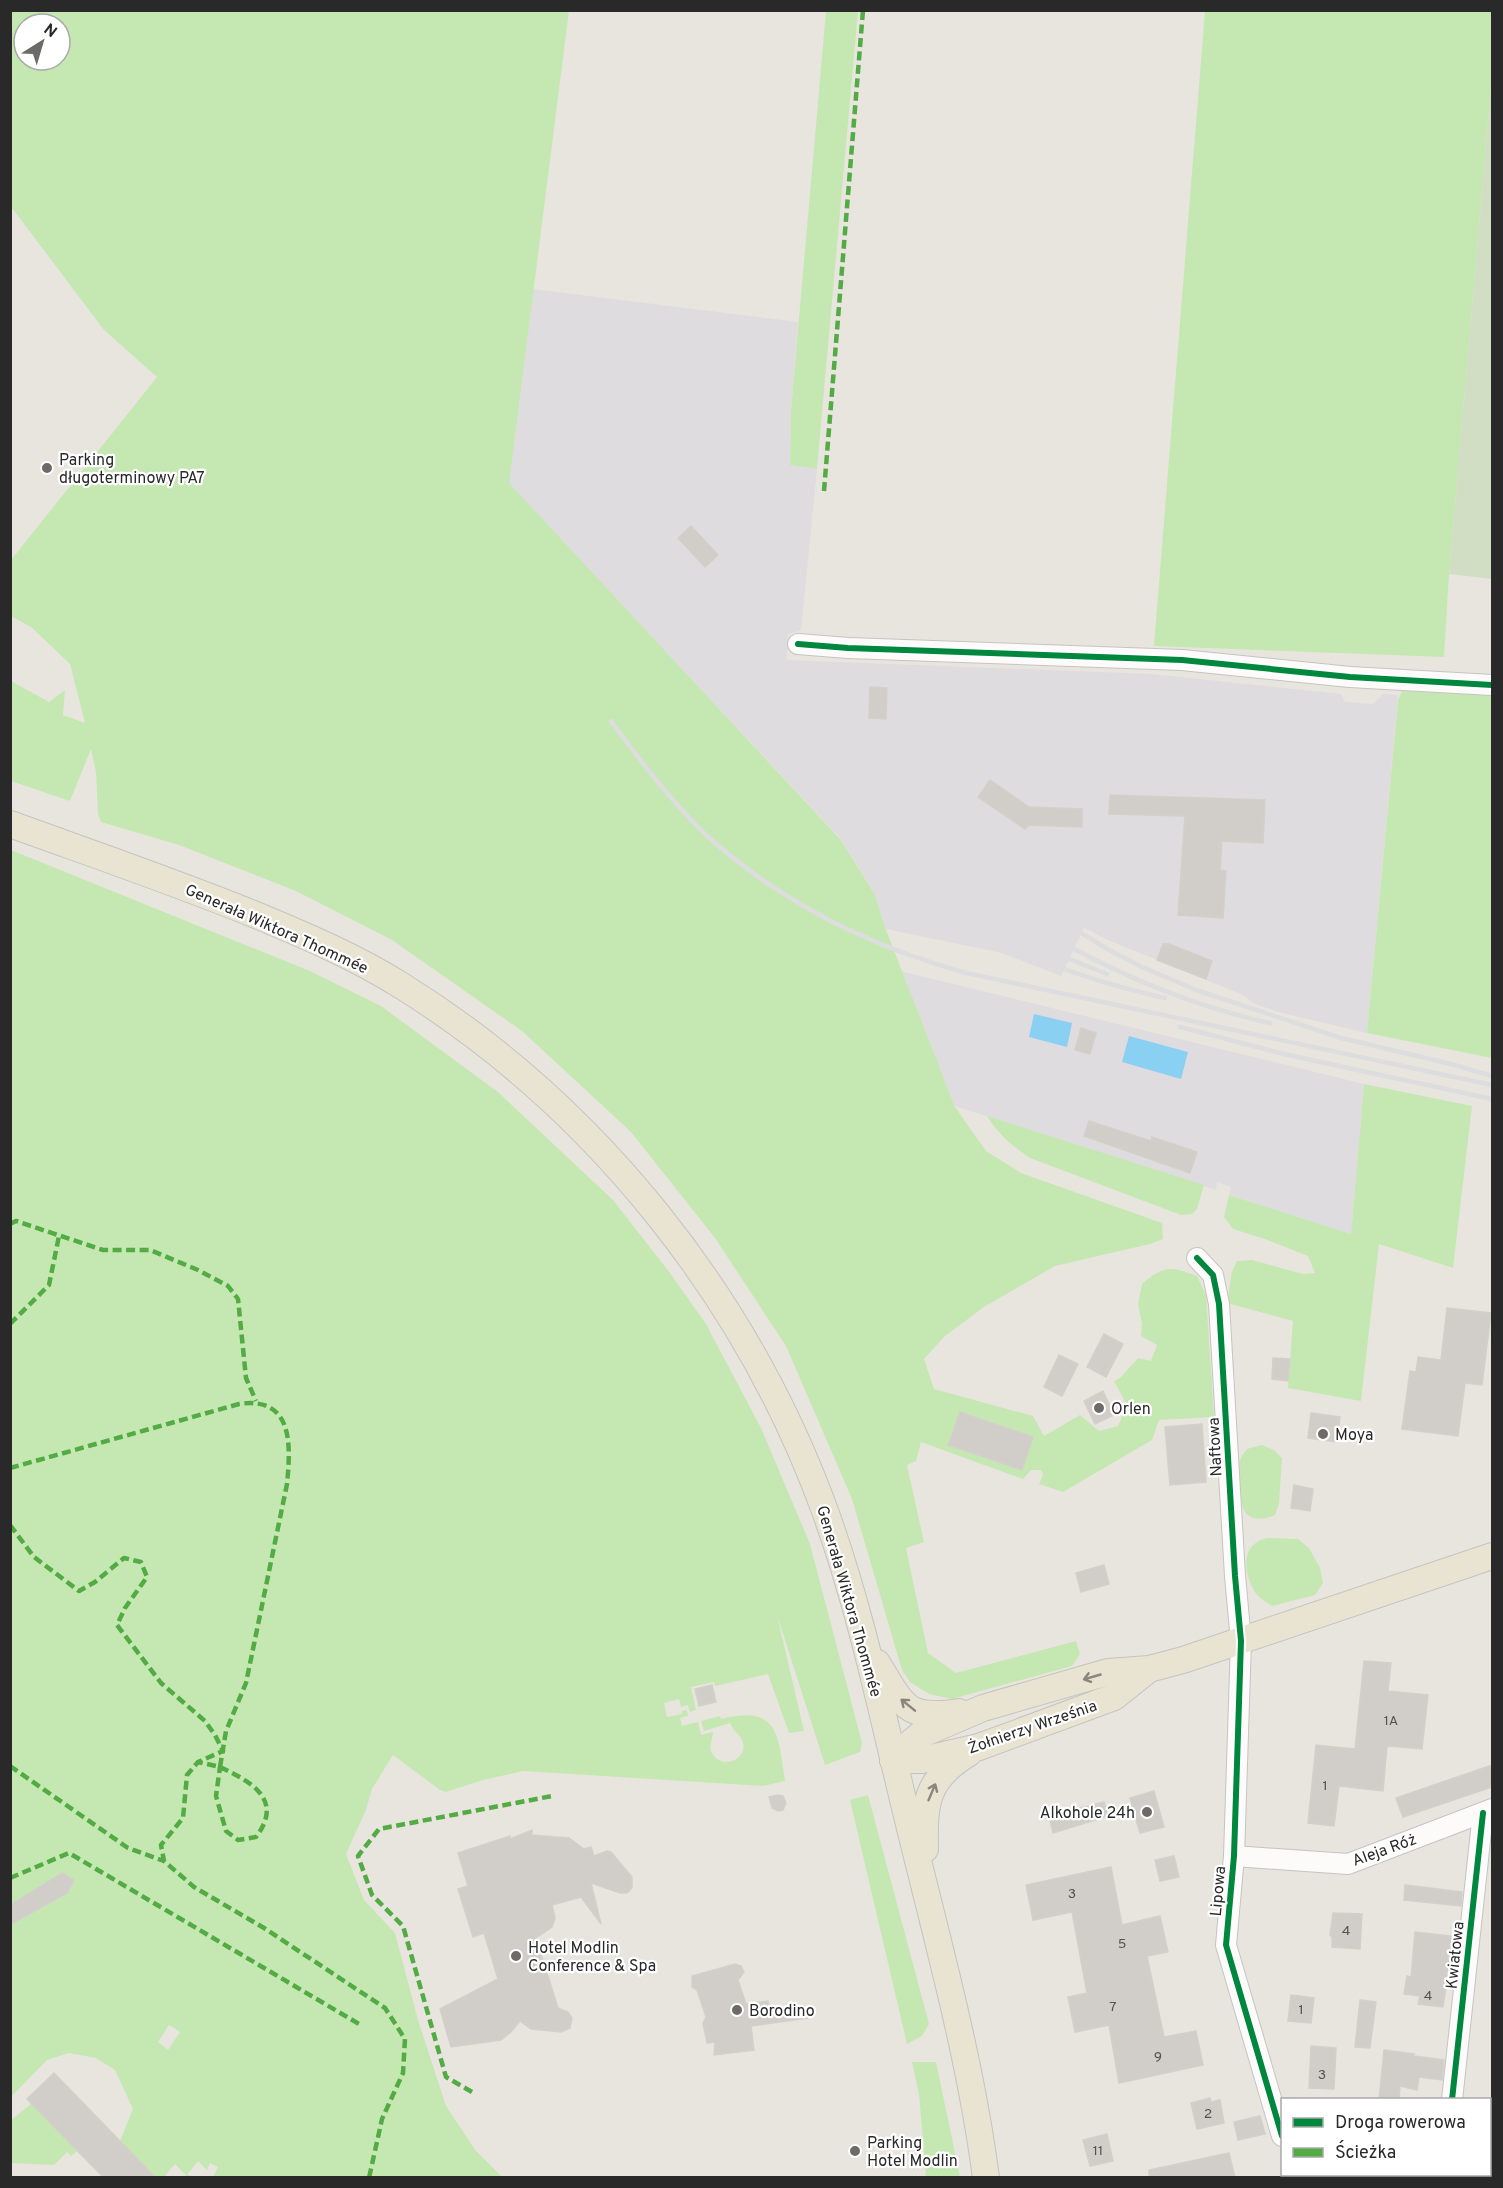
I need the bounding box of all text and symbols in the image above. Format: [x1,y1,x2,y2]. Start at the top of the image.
north arrow [12,12,72,72]
text: N [39,20,60,43]
place label: Parking długoterminowy PA7 [59,451,205,489]
marker: Parking długoterminowy PA7 [40,461,54,475]
street label: Generała Wiktora Thommée [181,880,371,979]
place label: Orlen [1111,1400,1151,1420]
marker: Orlen [1092,1401,1106,1415]
street label: Naftowa [1204,1417,1228,1477]
place label: Moya [1335,1426,1373,1446]
marker: Moya [1316,1427,1330,1441]
street label: Generała Wiktora Thommée [811,1503,885,1700]
one-way arrow [1082,1672,1101,1683]
street label: Żołnierzy Września [965,1695,1100,1759]
one-way arrow [901,1698,916,1712]
house number: 1A [1384,1713,1398,1730]
house number: 1 [1322,1778,1328,1795]
one-way arrow [927,1783,938,1801]
place label: Alkohole 24h [1040,1804,1135,1824]
marker: Alkohole 24h [1140,1805,1154,1819]
street label: Aleja Róż [1350,1830,1420,1872]
street label: Lipowa [1207,1865,1231,1917]
house number: 3 [1068,1886,1076,1903]
street label: Kwiatowa [1442,1920,1469,1990]
house number: 4 [1342,1923,1350,1940]
house number: 5 [1118,1936,1126,1953]
place label: Hotel Modlin Conference & Spa [528,1939,656,1977]
marker: Hotel Modlin Conference & Spa [509,1949,523,1963]
house number: 4 [1424,1988,1432,2005]
house number: 7 [1109,1999,1117,2016]
place label: Borodino [749,2002,815,2022]
house number: 1 [1298,2002,1304,2019]
marker: Borodino [730,2003,744,2017]
house number: 9 [1154,2049,1162,2066]
house number: 3 [1318,2067,1326,2084]
legend [1281,2098,1491,2176]
house number: 2 [1204,2106,1212,2123]
text: Droga rowerowa [1335,2112,1466,2135]
place label: Parking Hotel Modlin [867,2134,958,2172]
text: Ścieżka [1335,2140,1396,2165]
house number: 11 [1093,2143,1103,2160]
marker: Parking Hotel Modlin [848,2144,862,2158]

